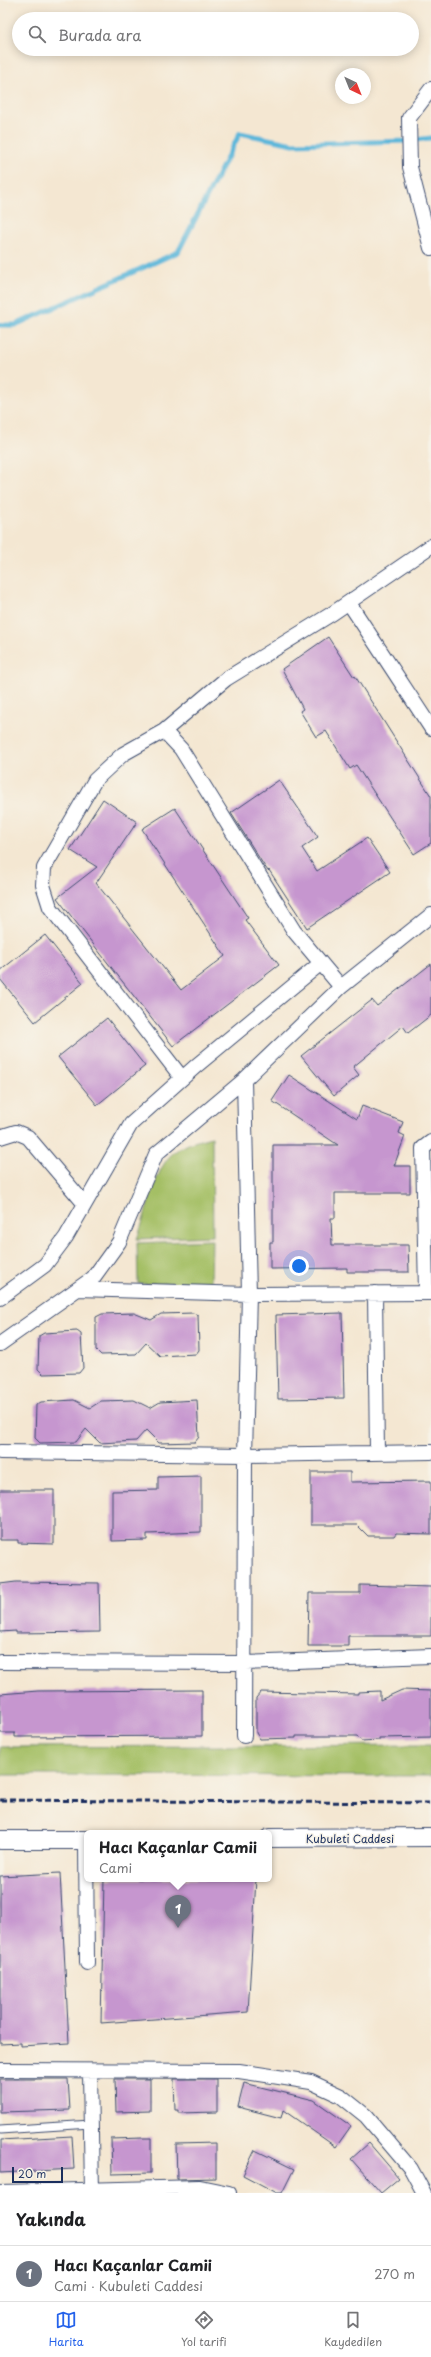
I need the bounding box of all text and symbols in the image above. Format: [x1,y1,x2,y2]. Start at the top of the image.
search box [12,12,419,56]
icon: search [26,23,48,45]
text: Burada ara [58,23,141,46]
north arrow [335,68,371,104]
your location [289,1256,309,1276]
popup [84,1830,272,1882]
street label: Kubuleti Caddesi [306,1830,394,1847]
text: Hacı Kaçanlar Camii [99,1835,257,1858]
text: Cami [99,1858,132,1877]
pin: 1 [165,1895,191,1928]
scale bar [12,2165,63,2184]
text: 20 m [18,2165,46,2182]
text: Yakında [16,2206,86,2232]
text: Hacı Kaçanlar Camii [54,2253,212,2276]
text: 1 [26,2264,32,2283]
text: 270 m [374,2264,415,2283]
text: Cami · Kubuleti Caddesi [54,2276,203,2295]
tab: Harita [49,2309,84,2350]
tab: Yol tarifi [181,2309,227,2350]
tab: Kaydedilen [324,2309,382,2350]

